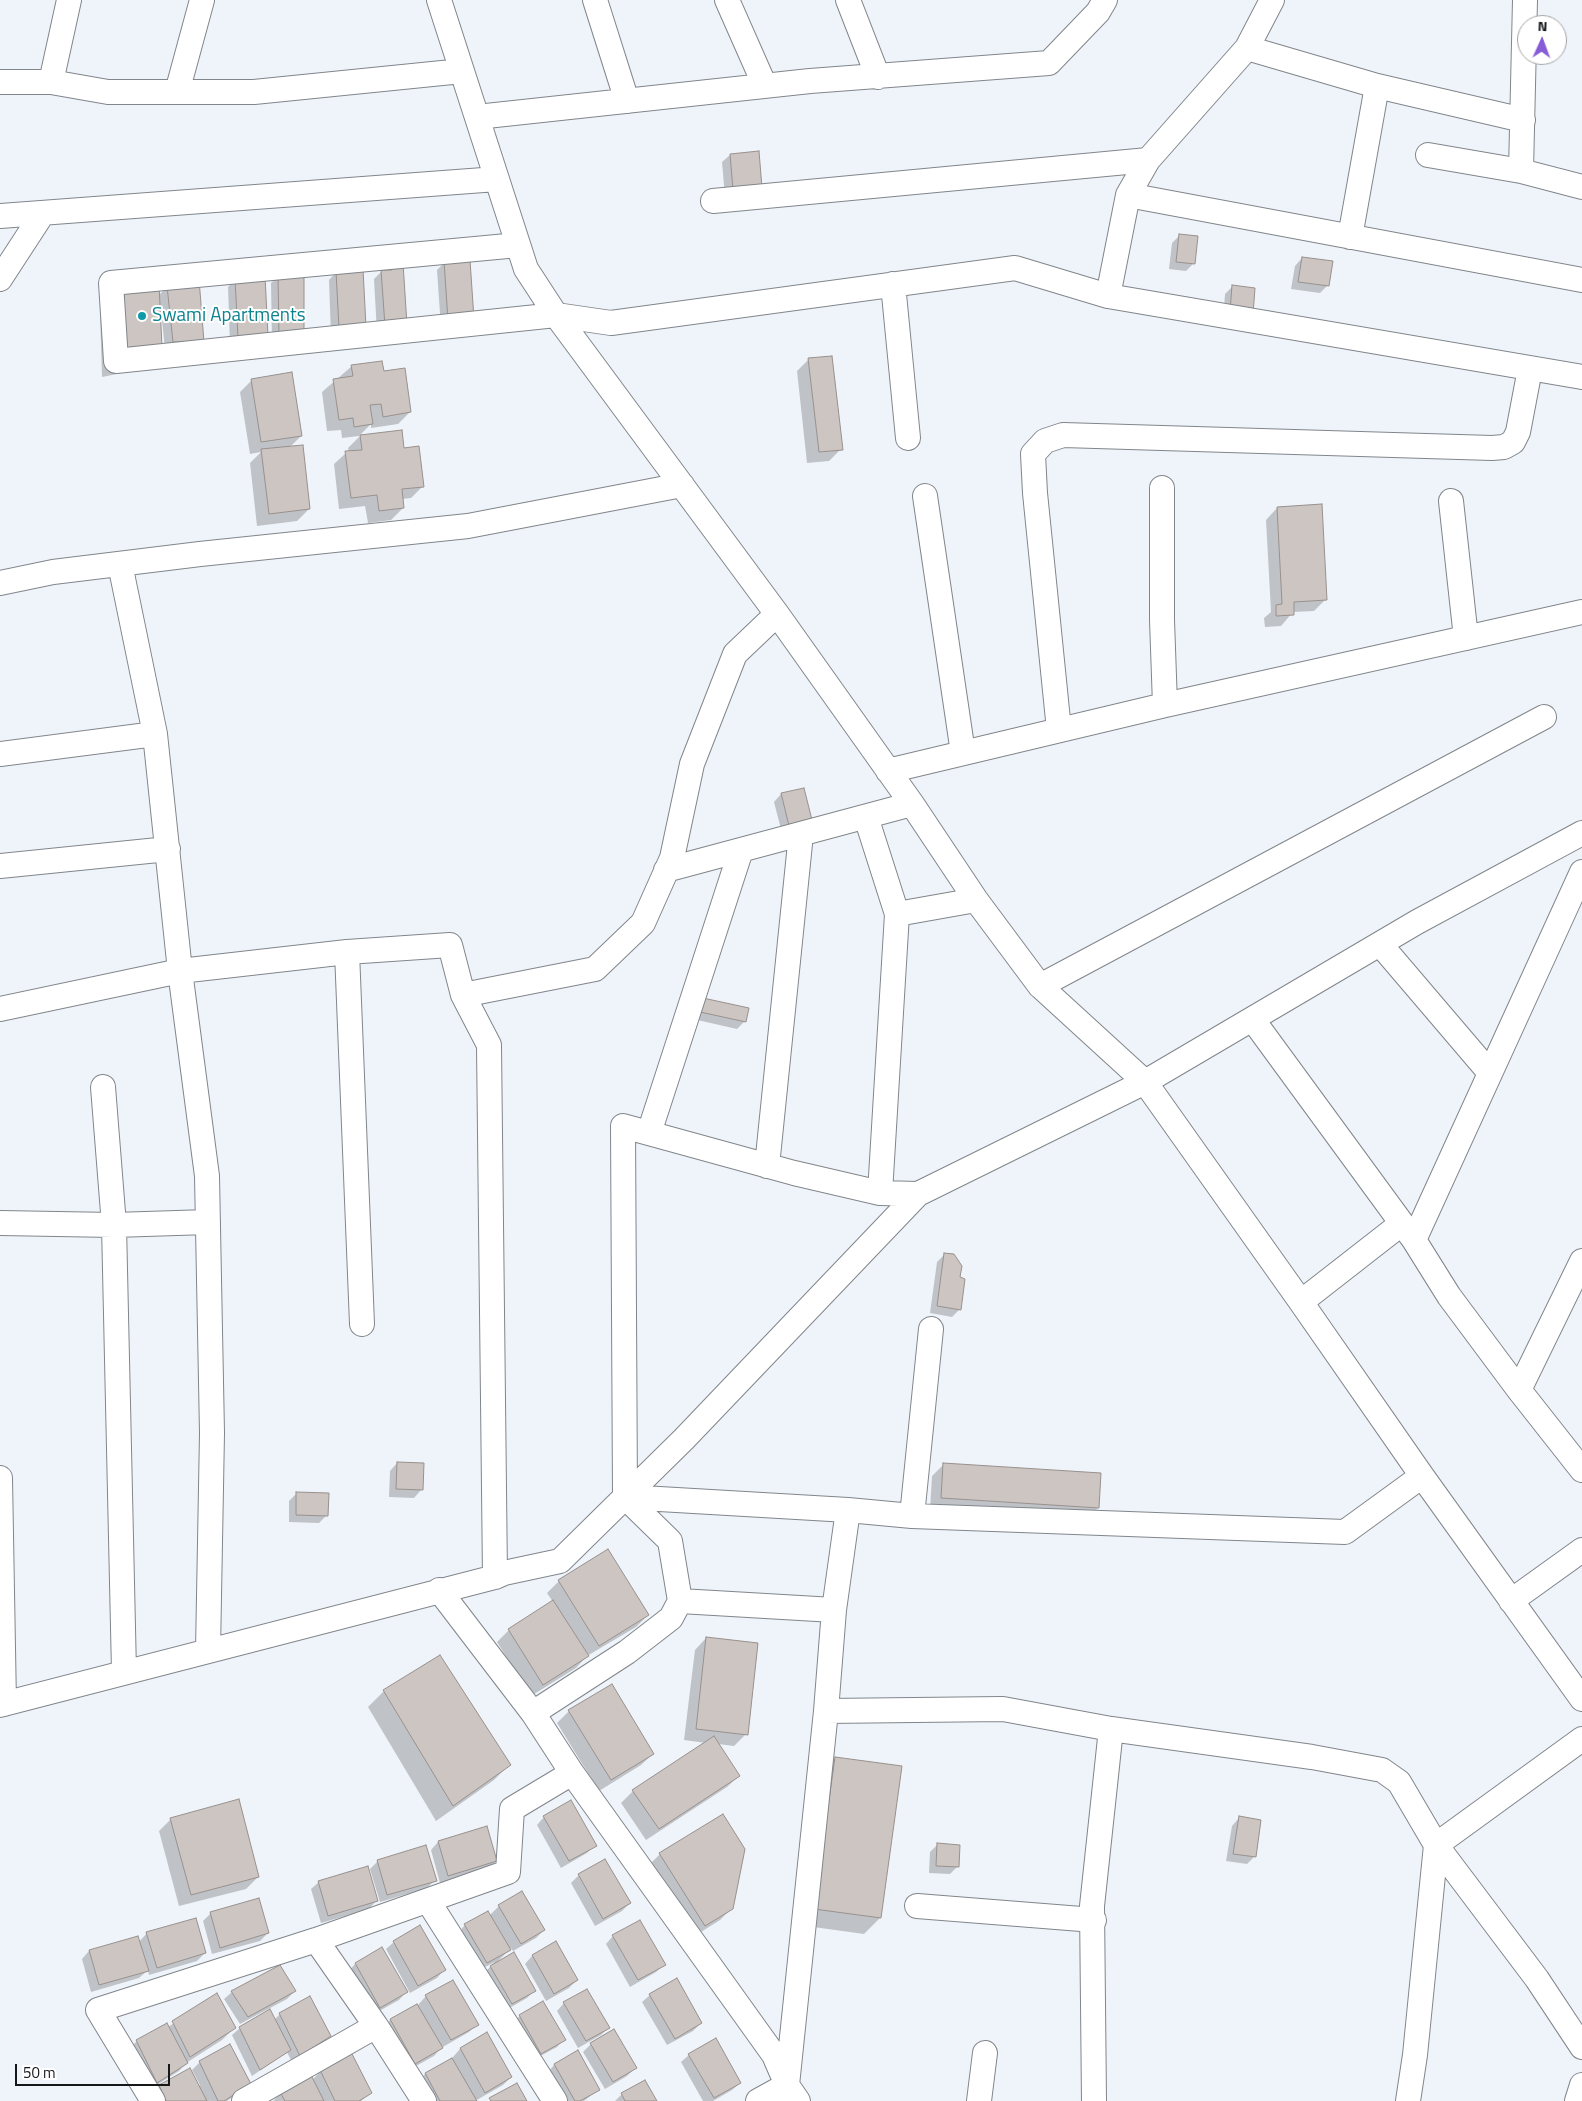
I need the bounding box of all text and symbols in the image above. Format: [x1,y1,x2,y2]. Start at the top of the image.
north arrow [1517,15,1567,65]
text: N [1537,15,1548,36]
place label: Swami Apartments [152,305,305,327]
marker: Swami Apartments [136,310,148,322]
scale bar [18,2054,172,2086]
text: 50 m [23,2061,56,2084]

